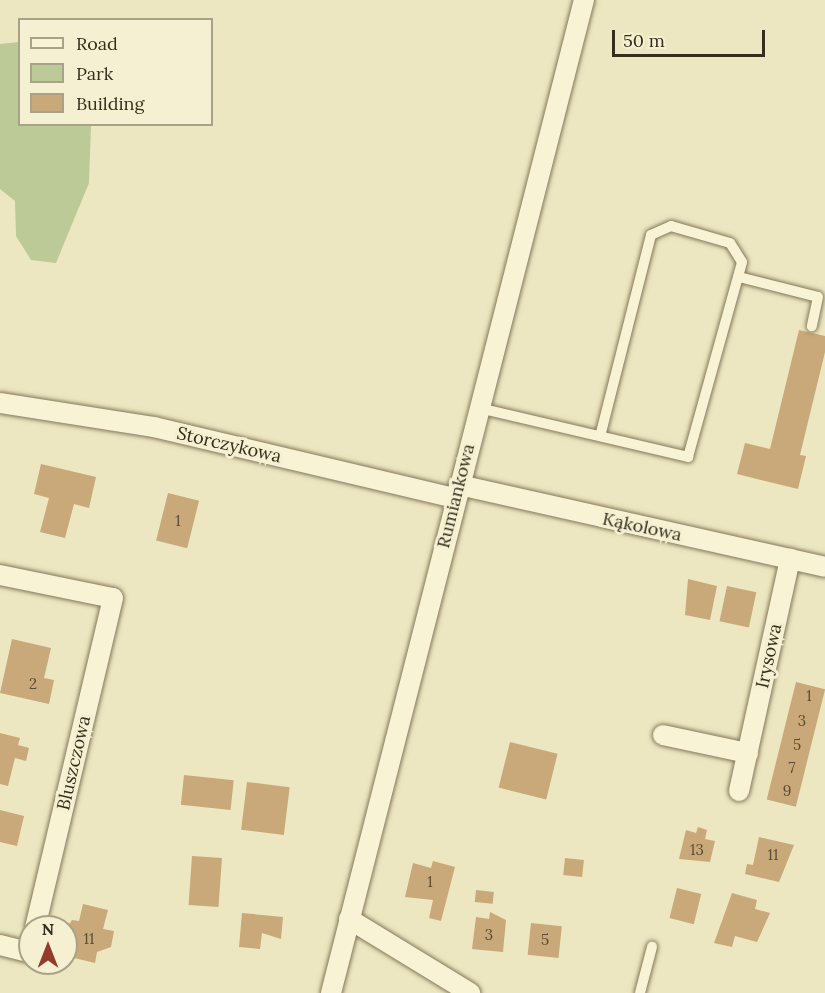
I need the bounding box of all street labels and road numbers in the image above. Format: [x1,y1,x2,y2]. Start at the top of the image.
street label: Storczykowa [175,422,283,468]
street label: Rumiankowa [433,442,479,550]
street label: Kąkolowa [600,508,684,546]
street label: Irysowa [752,622,786,690]
street label: Bluszczowa [53,714,95,812]

